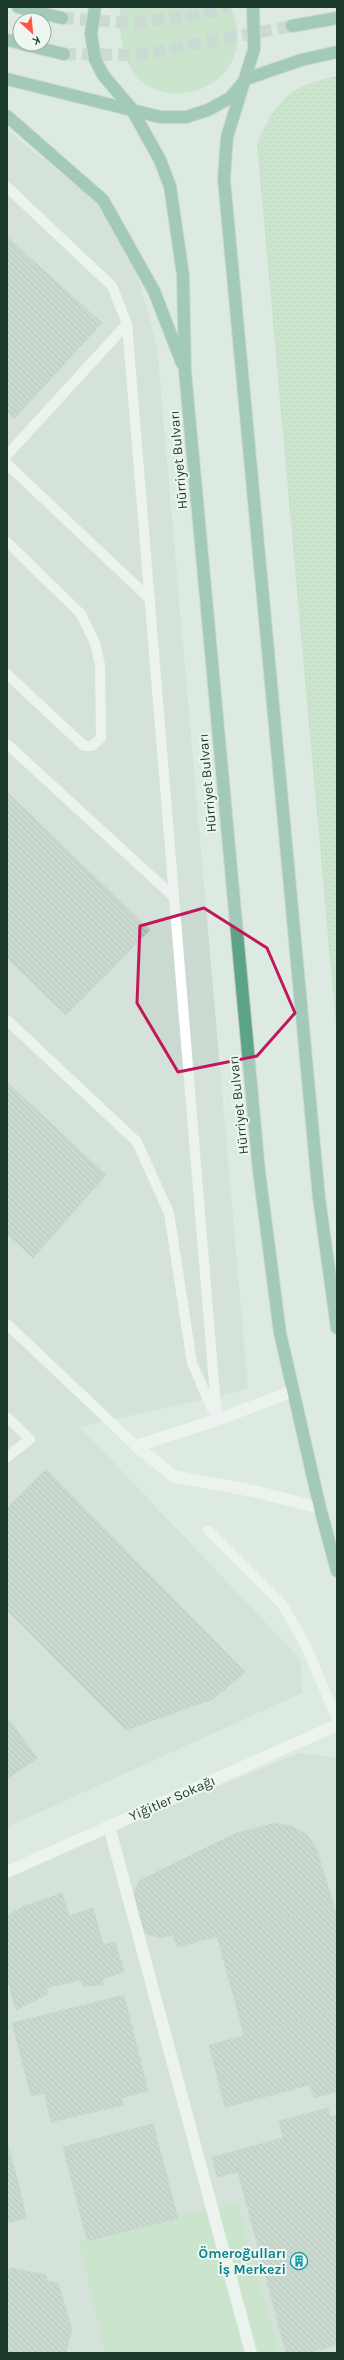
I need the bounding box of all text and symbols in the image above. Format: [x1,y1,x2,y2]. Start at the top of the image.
north arrow [12,12,52,52]
text: K [29,33,42,48]
street label: Hürriyet Bulvarı [166,410,191,510]
street label: Hürriyet Bulvarı [195,733,220,833]
street label: Hürriyet Bulvarı [225,1055,252,1155]
street label: Yiğitler Sokağı [127,1772,218,1825]
place label: Ömeroğulları İş Merkezi [199,2245,286,2278]
building icon: Ömeroğulları İş Merkezi [289,2251,309,2271]

